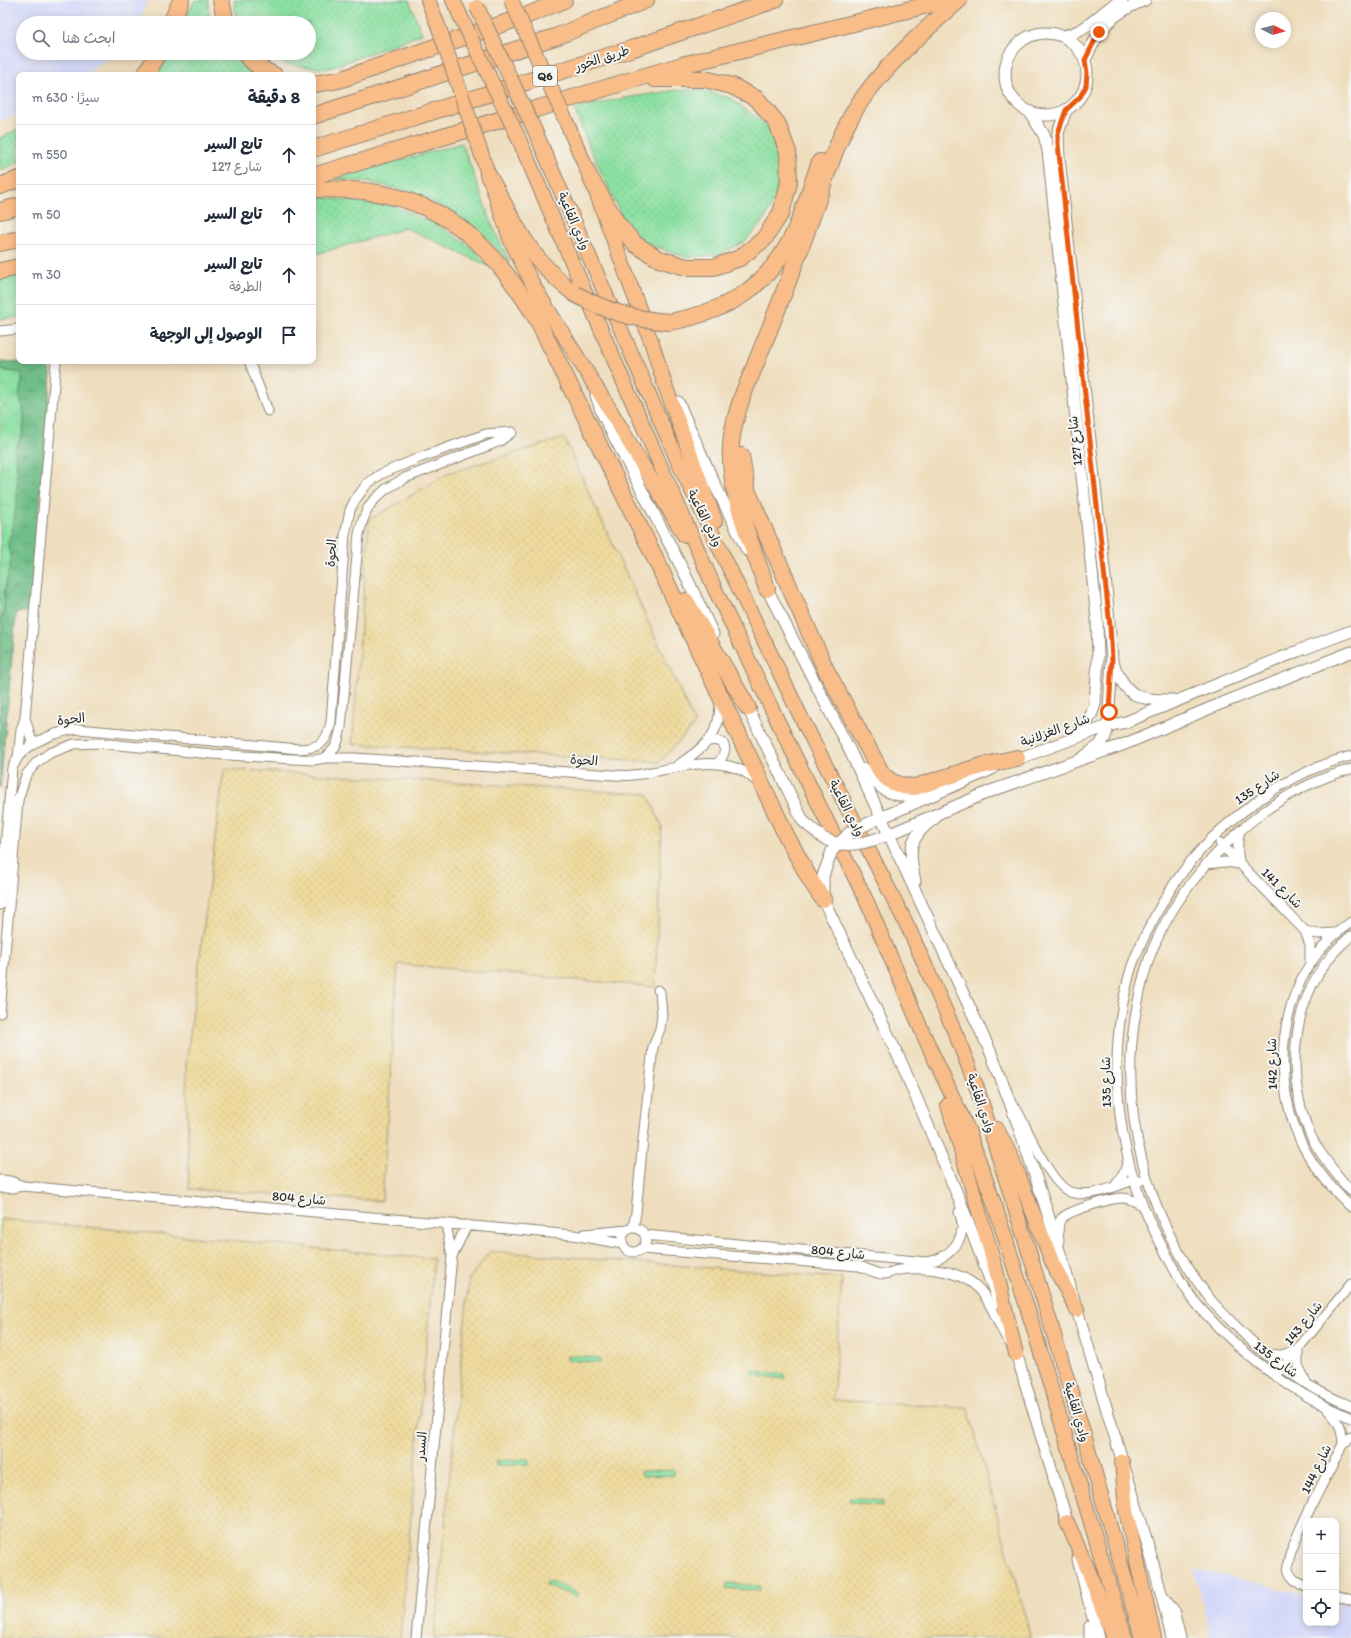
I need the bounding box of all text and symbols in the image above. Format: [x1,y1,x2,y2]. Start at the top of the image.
north arrow [1255,12,1291,48]
search box [16,16,316,60]
route end [1090,23,1108,41]
icon: search [30,27,52,49]
text: ابحث هنا [62,29,116,47]
street label: طريق الخور [572,42,632,75]
road number: Q6 [533,66,557,86]
text: 8 دقيقة [248,87,300,107]
text: سيرًا · 630 m [32,90,99,105]
text: تابع السير [205,135,262,153]
icon: ahead [278,144,300,166]
text: 550 m [32,147,68,162]
text: شارع 127 [212,159,262,174]
street label: وادي القاعية [553,189,593,253]
icon: ahead [278,204,300,226]
text: تابع السير [205,205,262,223]
text: 50 m [32,207,61,222]
text: تابع السير [205,255,262,273]
icon: ahead [278,264,300,286]
text: 30 m [32,267,61,282]
text: الطرفة [229,279,262,294]
icon: arrive [278,324,300,346]
text: الوصول إلى الوجهة [150,325,262,343]
street label: شارع 127 [1065,415,1087,467]
street label: وادي القاعية [683,487,725,550]
street label: الحوة [323,538,340,568]
route start [1100,703,1118,721]
street label: الحوة [56,710,86,729]
street label: شارع الغزلانية [1018,711,1092,751]
street label: الحوة [569,752,599,769]
street label: شارع 135 [1232,767,1283,809]
street label: وادي القاعية [824,777,868,840]
street label: شارع 141 [1257,865,1305,913]
street label: شارع 142 [1264,1038,1282,1090]
street label: شارع 135 [1098,1056,1116,1108]
street label: وادي القاعية [962,1071,998,1135]
street label: شارع 804 [271,1188,327,1210]
street label: شارع 804 [810,1242,866,1264]
street label: شارع 143 [1281,1298,1327,1349]
street label: شارع 135 [1250,1338,1301,1382]
street label: وادي القاعية [1059,1380,1093,1444]
street label: السدر [412,1431,431,1462]
street label: شارع 144 [1298,1442,1336,1497]
map controls [1303,1518,1339,1626]
button: + [1303,1518,1339,1554]
button: − [1303,1554,1339,1590]
button: locate [1303,1590,1339,1626]

